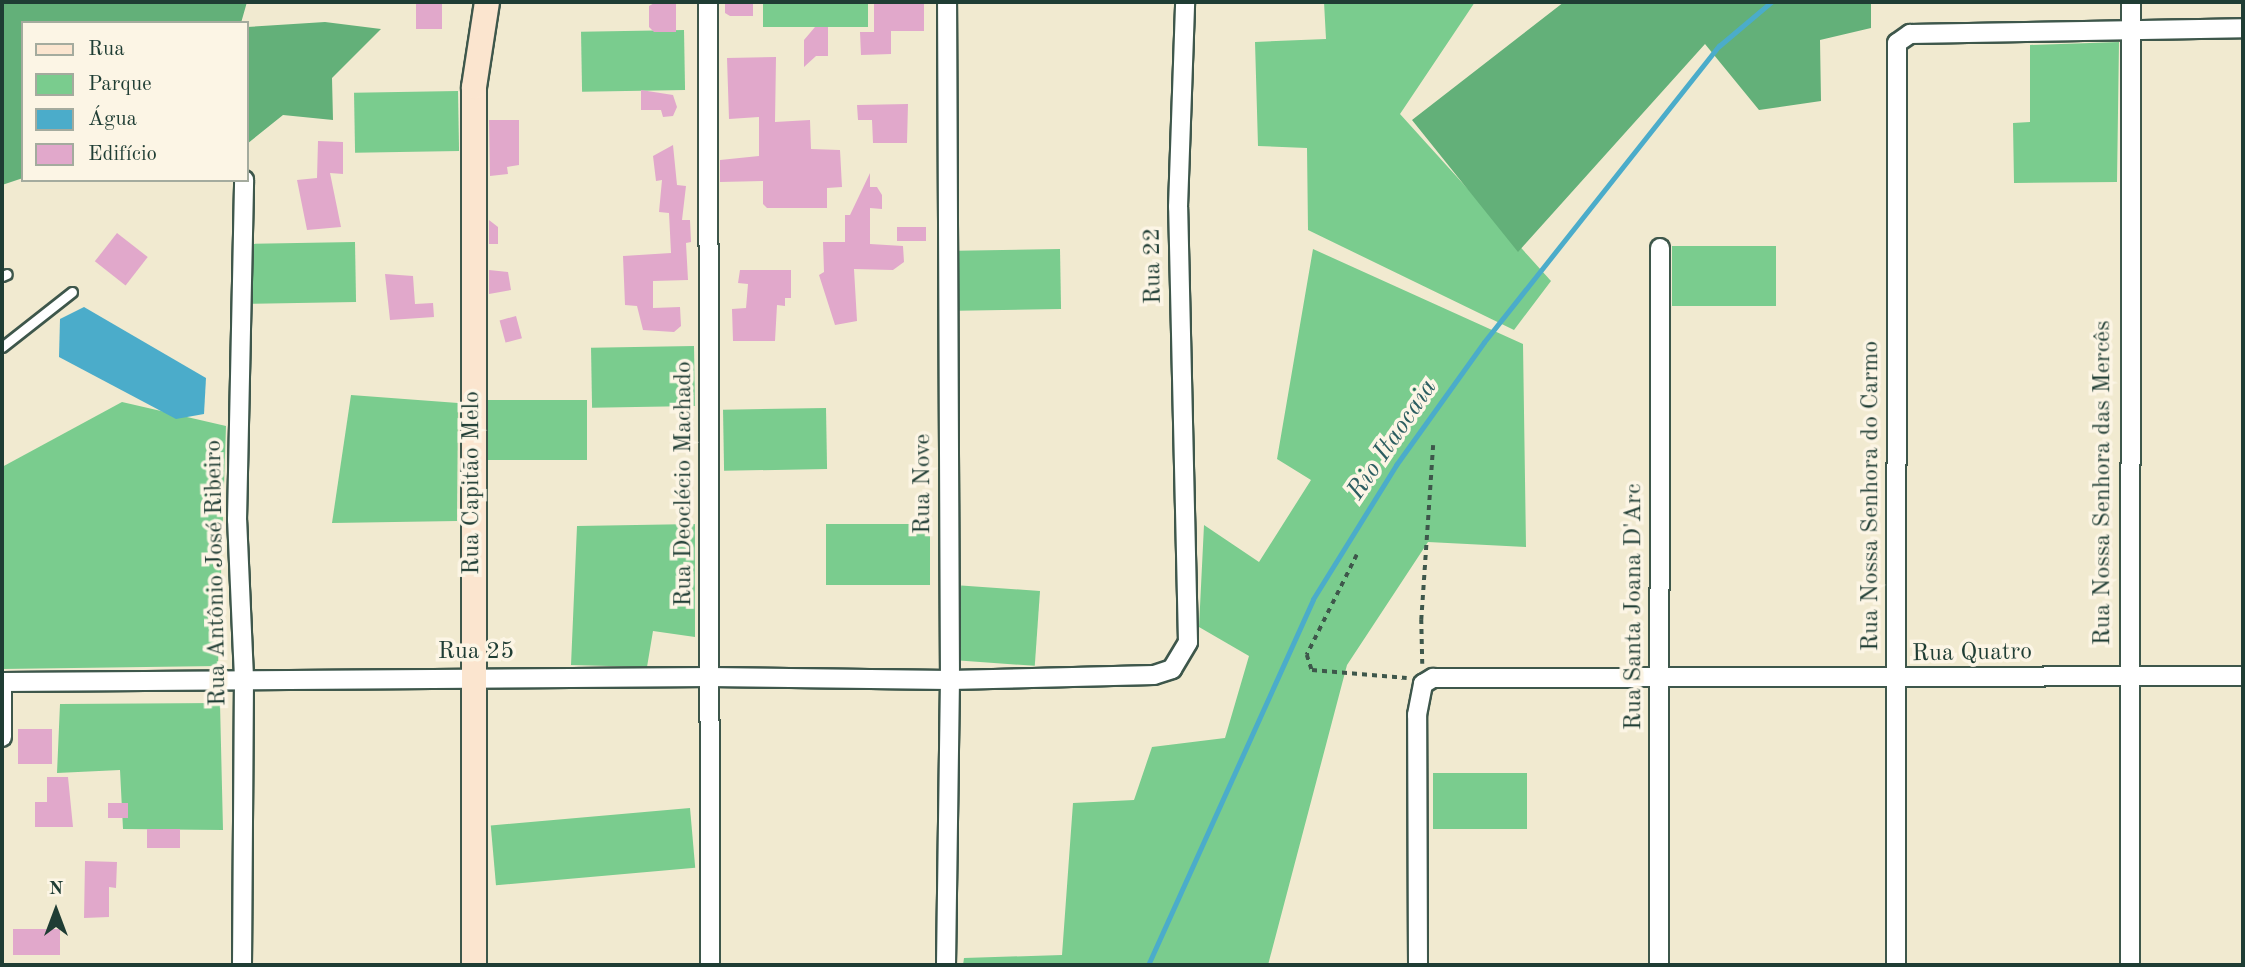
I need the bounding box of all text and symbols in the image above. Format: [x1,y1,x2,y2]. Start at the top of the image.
legend [21,21,248,182]
text: Rua [88,39,125,60]
text: Parque [88,74,152,95]
text: Água [88,109,137,130]
text: Edifício [88,144,157,165]
street label: Rua 22 [1139,228,1169,304]
street label: Rua Nossa Senhora das Mercês [2090,320,2118,646]
street label: Rua Nossa Senhora do Carmo [1858,341,1886,651]
street label: Rua Deoclécio Machado [671,361,699,607]
water label: Rio Itaocaia [1341,374,1445,506]
street label: Rua Capitão Melo [459,391,487,575]
street label: Rua Nove [910,434,938,534]
street label: Rua Antônio José Ribeiro [200,440,234,706]
street label: Rua Santa Joana D'Arc [1621,484,1649,730]
street label: Rua 25 [438,639,514,667]
street label: Rua Quatro [1912,639,2032,669]
north arrow [21,876,91,946]
text: N [49,880,63,899]

